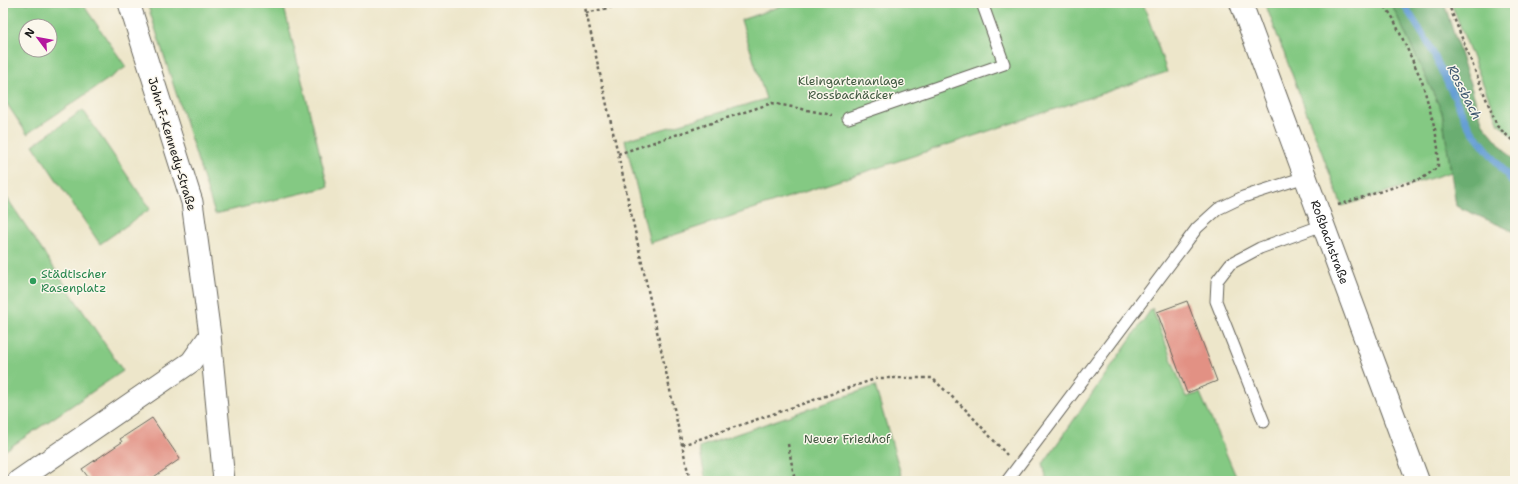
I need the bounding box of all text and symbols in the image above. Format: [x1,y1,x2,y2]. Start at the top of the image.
north arrow [18,18,58,58]
text: N [21,25,39,41]
water label: Rossbach [1443,62,1486,123]
park label: Kleingartenanlage Rossbachäcker [798,73,905,103]
street label: John-F.-Kennedy-Straße [144,75,200,213]
street label: Roßbachstraße [1307,198,1353,287]
place label: Städtischer Rasenplatz [41,266,107,296]
marker: Städtischer Rasenplatz [28,276,38,286]
park label: Neuer Friedhof [804,431,891,447]

